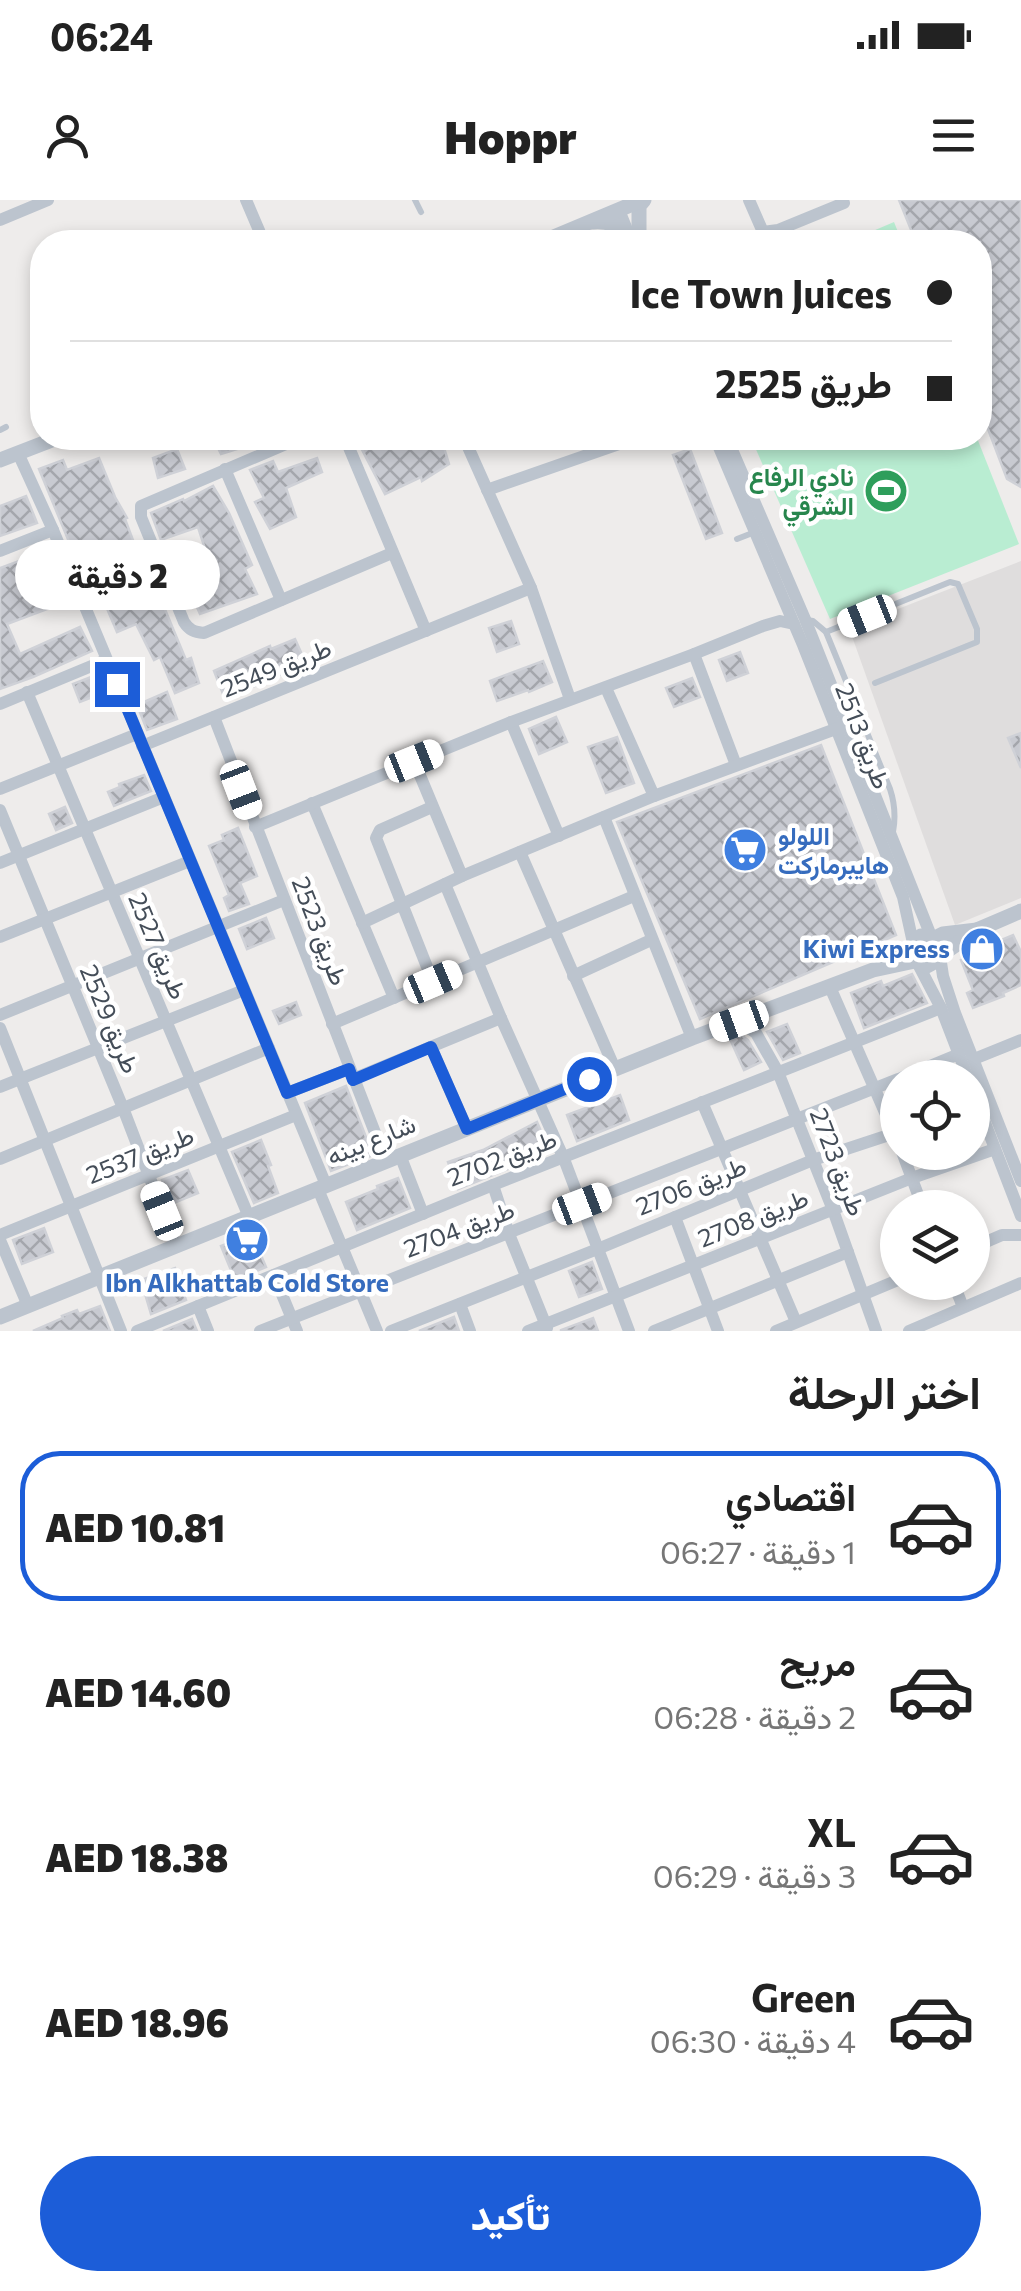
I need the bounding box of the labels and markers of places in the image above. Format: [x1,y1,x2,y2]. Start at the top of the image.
place label: نادي الرفاع الشرقي [749,461,854,527]
sports icon: نادي الرفاع الشرقي [863,468,909,514]
place label: اللولو هايبرماركت [778,820,889,881]
supermarket icon: اللولو هايبرماركت [722,827,768,873]
shop icon: Kiwi Express [959,926,1005,972]
place label: Kiwi Express [803,933,950,963]
supermarket icon: Ibn Alkhattab Cold Store [224,1217,270,1263]
place label: Ibn Alkhattab Cold Store [105,1267,389,1297]

